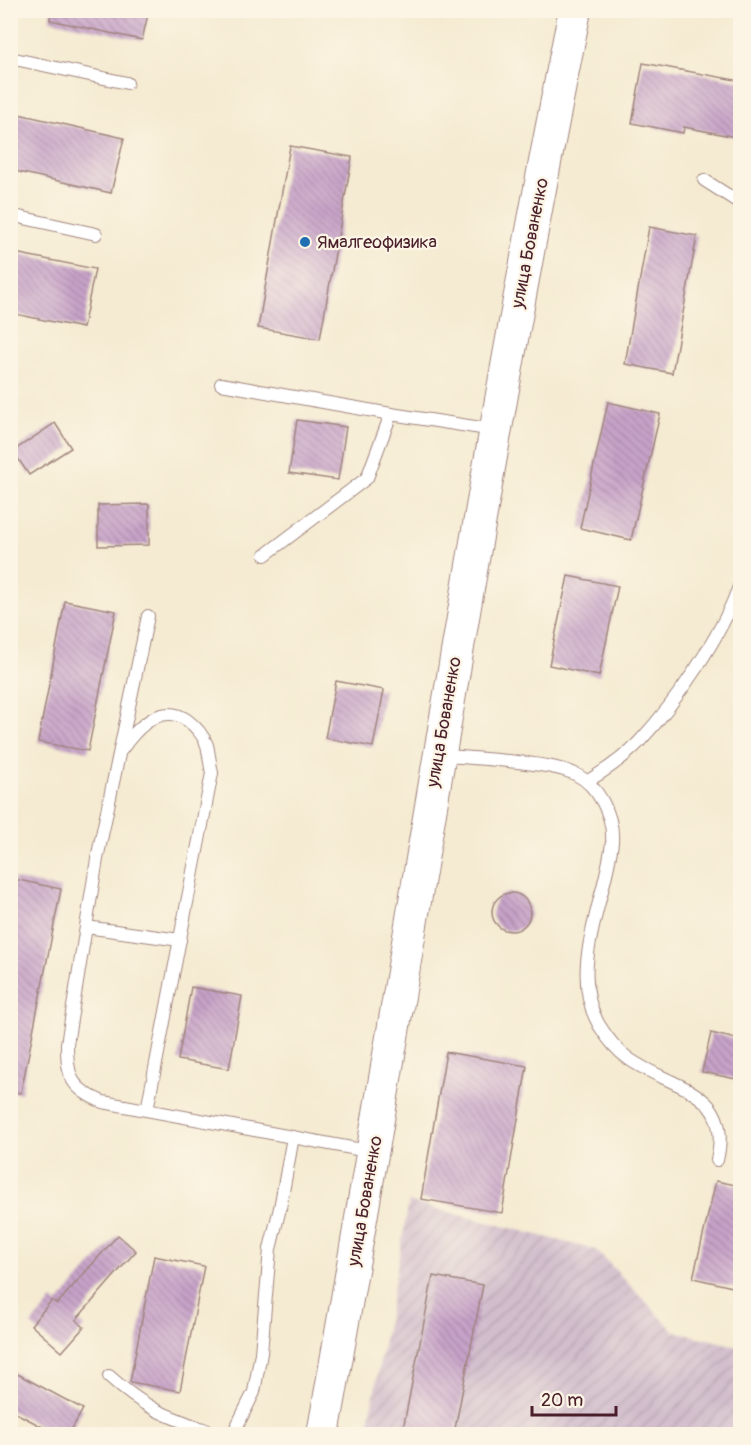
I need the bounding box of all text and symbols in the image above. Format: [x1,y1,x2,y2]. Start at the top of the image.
street label: улица Бованенко [506,176,554,311]
place label: Ямалгеофизика [317,231,437,254]
marker: Ямалгеофизика [298,235,312,249]
street label: улица Бованенко [421,655,467,790]
street label: улица Бованенко [342,1134,388,1269]
scale bar [532,1379,616,1417]
text: 20 m [541,1389,583,1412]

